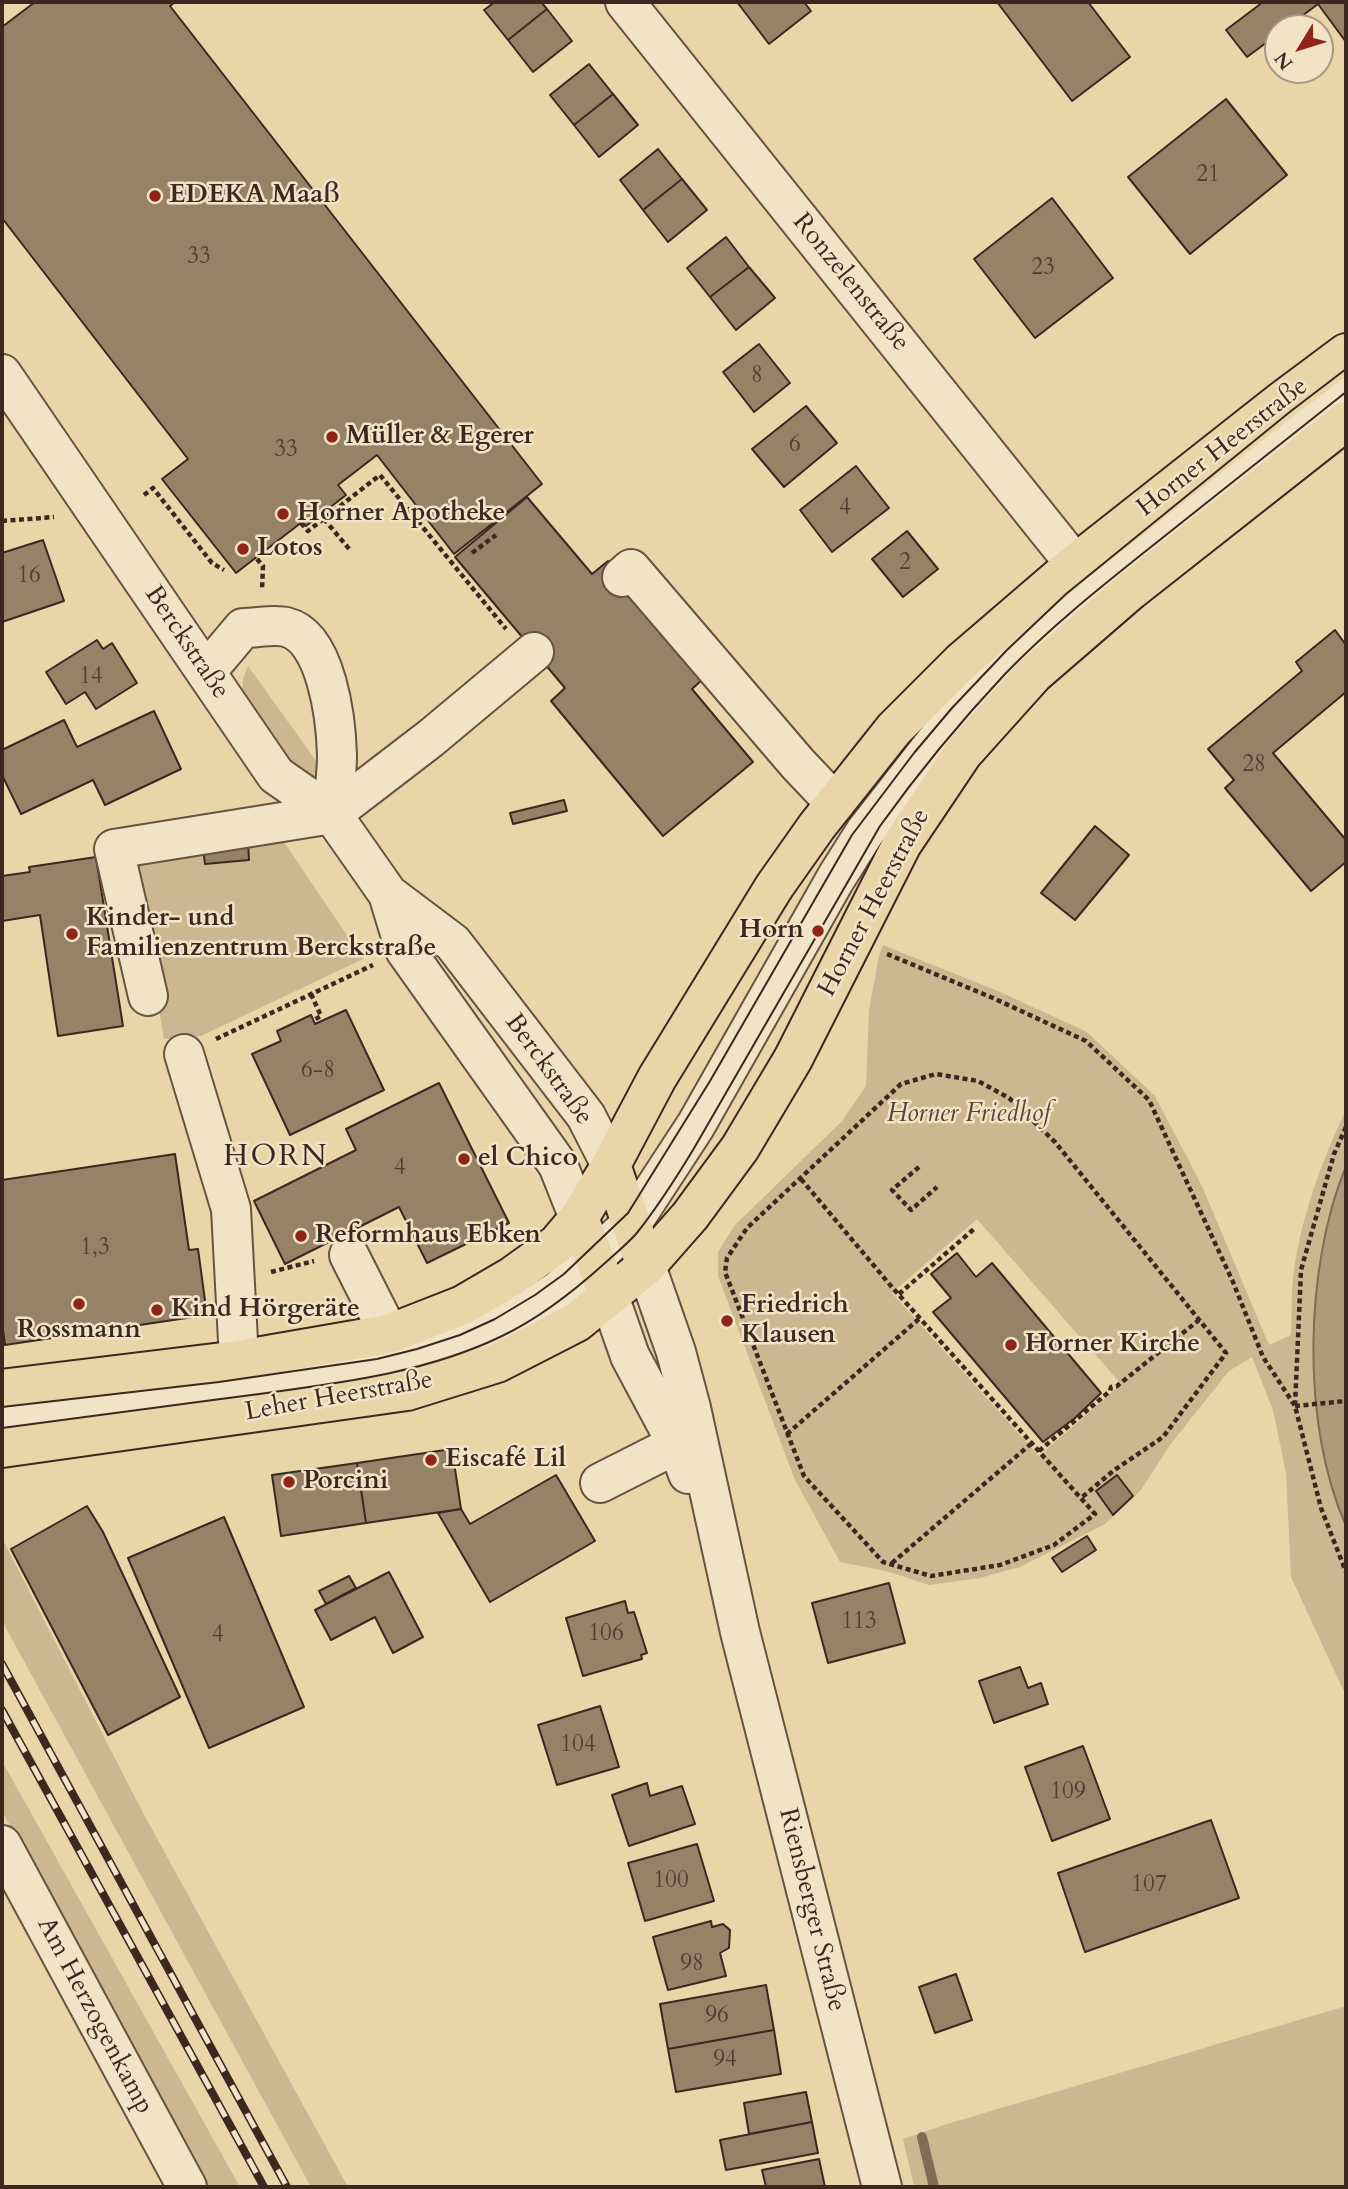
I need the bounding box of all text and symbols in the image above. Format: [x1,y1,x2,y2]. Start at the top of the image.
north arrow [1264,14,1334,84]
text: N [1269,46,1299,75]
house number: 21 [1196,162,1220,190]
place label: EDEKA Maaß [169,180,340,212]
marker: EDEKA Maaß [147,188,163,204]
street label: Ronzelenstraße [785,208,915,358]
house number: 33 [187,244,211,272]
house number: 23 [1031,255,1055,283]
house number: 8 [751,363,763,391]
street label: Horner Heerstraße [1131,372,1315,524]
place label: Müller & Egerer [346,421,534,453]
marker: Müller & Egerer [324,429,340,445]
house number: 6 [789,432,801,460]
house number: 33 [274,437,298,465]
house number: 4 [839,495,851,523]
place label: Horner Apotheke [297,498,505,530]
marker: Horner Apotheke [275,506,291,522]
place label: Lotos [257,533,323,565]
marker: Lotos [235,541,251,557]
house number: 2 [899,550,911,578]
house number: 16 [17,563,41,591]
street label: Berckstraße [137,581,235,705]
house number: 14 [79,664,103,692]
house number: 28 [1242,752,1266,780]
street label: Horner Heerstraße [812,804,938,1002]
place label: Kinder- und Familienzentrum Berckstraße [86,903,436,964]
place label: Horn [739,915,804,947]
marker: Horn [810,923,826,939]
marker: Kinder- und Familienzentrum Berckstraße [64,926,80,942]
street label: Berckstraße [497,1008,599,1132]
house number: 6-8 [301,1058,335,1086]
park label: Horner Friedhof [887,1099,1051,1131]
district label: HORN [224,1140,328,1176]
place label: el Chico [478,1143,578,1175]
marker: el Chico [456,1151,472,1167]
house number: 4 [394,1155,406,1183]
place label: Reformhaus Ebken [315,1220,541,1252]
marker: Reformhaus Ebken [293,1228,309,1244]
house number: 1,3 [80,1235,110,1263]
place label: Friedrich Klausen [741,1290,849,1352]
place label: Kind Hörgeräte [171,1294,360,1326]
marker: Rossmann [71,1296,87,1312]
marker: Kind Hörgeräte [149,1302,165,1318]
marker: Friedrich Klausen [719,1313,735,1329]
place label: Rossmann [17,1315,141,1347]
place label: Horner Kirche [1025,1329,1200,1361]
marker: Horner Kirche [1003,1337,1019,1353]
street label: Leher Heerstraße [243,1365,435,1429]
place label: Eiscafé Lil [445,1444,566,1476]
marker: Eiscafé Lil [423,1452,439,1468]
place label: Porcini [303,1466,388,1498]
marker: Porcini [281,1474,297,1490]
house number: 113 [841,1609,877,1637]
house number: 106 [588,1621,624,1649]
house number: 4 [212,1622,224,1650]
house number: 104 [560,1732,596,1760]
house number: 109 [1050,1779,1086,1807]
street label: Riensberger Straße [771,1805,851,2015]
house number: 100 [653,1868,689,1896]
house number: 107 [1131,1872,1167,1900]
street label: Am Herzogenkamp [29,1912,159,2120]
house number: 98 [680,1951,704,1979]
house number: 96 [705,2003,729,2031]
house number: 94 [713,2047,737,2075]

